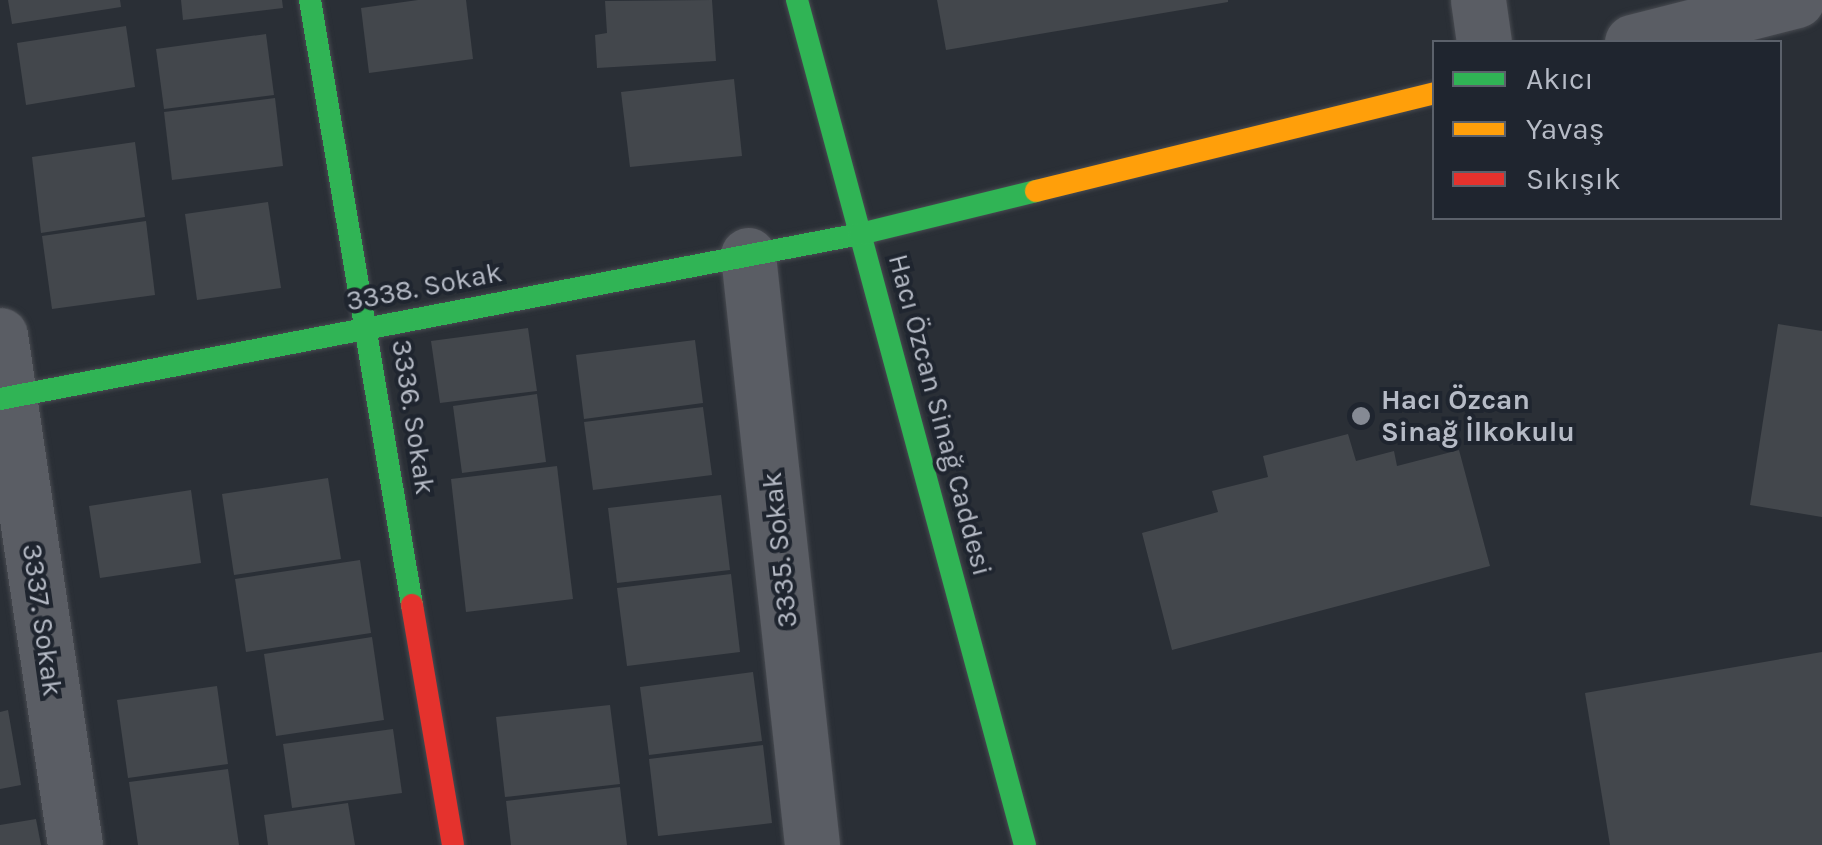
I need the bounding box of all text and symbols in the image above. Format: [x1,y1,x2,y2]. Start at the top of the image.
legend [1432,40,1782,220]
text: Akıcı [1526,61,1594,97]
text: Yavaş [1526,111,1605,147]
text: Sıkışık [1526,161,1621,197]
street label: Hacı Özcan Sinağ Caddesi [881,251,999,579]
street label: 3338. Sokak [343,255,505,319]
street label: 3336. Sokak [384,337,442,497]
place label: Hacı Özcan Sinağ İlkokulu [1381,383,1575,449]
marker: Hacı Özcan Sinağ İlkokulu [1350,405,1372,427]
street label: 3335. Sokak [755,471,805,629]
street label: 3337. Sokak [15,542,69,698]

